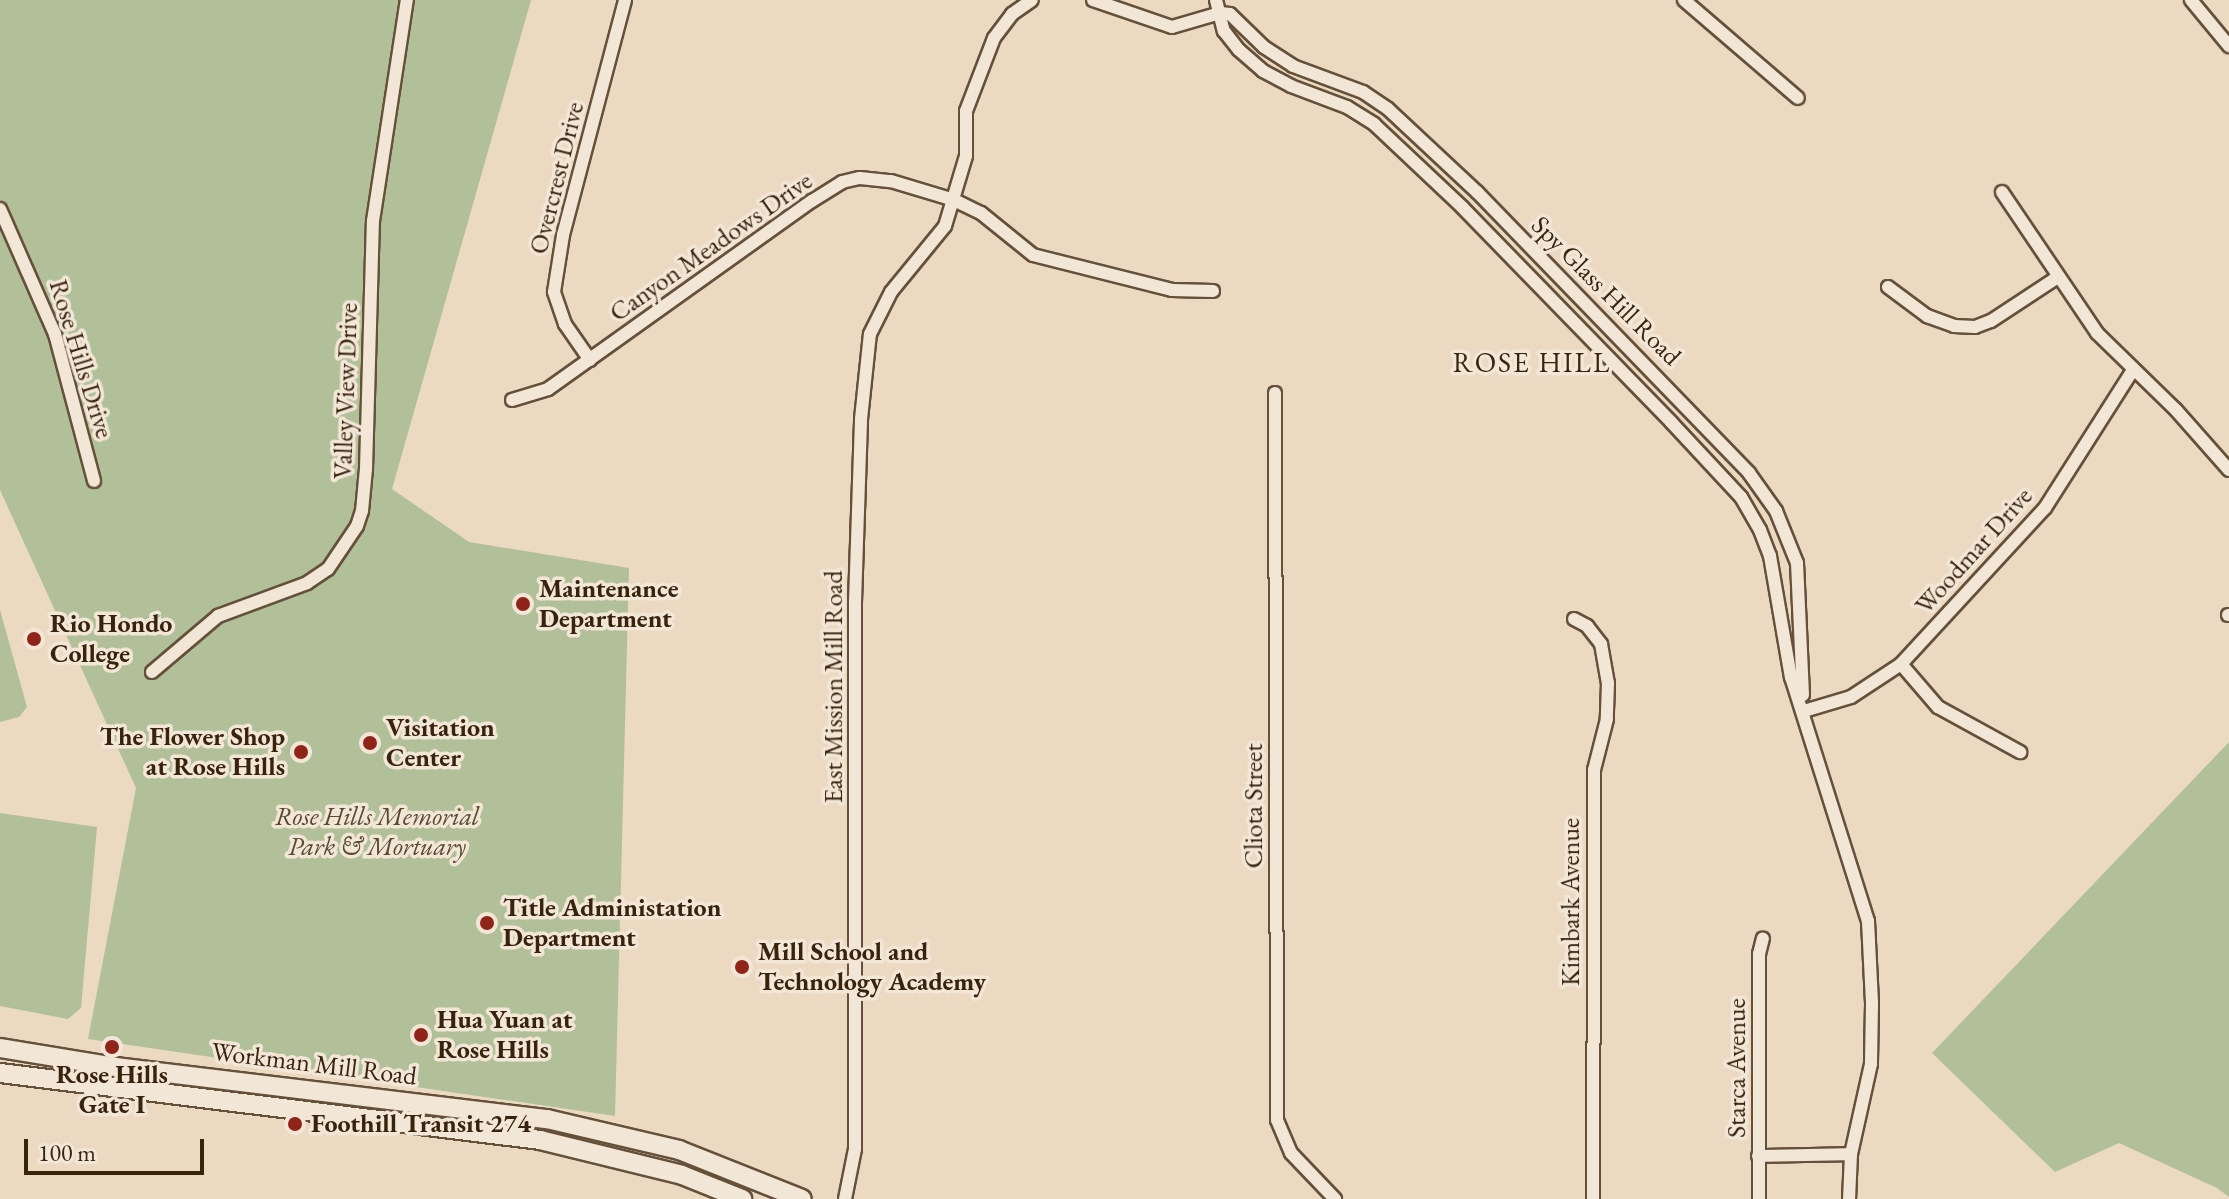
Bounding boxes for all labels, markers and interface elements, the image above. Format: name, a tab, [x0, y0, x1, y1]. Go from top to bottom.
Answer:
street label: Overcrest Drive	[523, 99, 591, 257]
street label: Canyon Meadows Drive	[604, 165, 818, 329]
street label: Spy Glass Hill Road	[1525, 210, 1687, 372]
street label: Rose Hills Drive	[42, 276, 120, 442]
street label: Valley View Drive	[327, 302, 365, 480]
district label: ROSE HILL	[1453, 345, 1611, 379]
street label: Woodmar Drive	[1909, 481, 2039, 621]
street label: East Mission Mill Road	[818, 571, 850, 803]
place label: Maintenance Department	[539, 573, 679, 634]
marker: Maintenance Department	[514, 595, 532, 613]
place label: Rio Hondo College	[50, 608, 172, 670]
marker: Rio Hondo College	[25, 630, 43, 648]
place label: Visitation Center	[386, 712, 495, 774]
place label: The Flower Shop at Rose Hills	[100, 721, 285, 782]
marker: Visitation Center	[361, 734, 379, 752]
marker: The Flower Shop at Rose Hills	[292, 743, 310, 761]
street label: Cliota Street	[1238, 744, 1270, 868]
park label: Rose Hills Memorial Park & Mortuary	[275, 801, 479, 862]
street label: Kimbark Avenue	[1555, 818, 1587, 986]
place label: Title Administation Department	[503, 892, 721, 954]
marker: Title Administation Department	[478, 914, 496, 932]
place label: Mill School and Technology Academy	[758, 936, 986, 998]
marker: Mill School and Technology Academy	[733, 958, 751, 976]
street label: Starca Avenue	[1721, 998, 1753, 1138]
place label: Hua Yuan at Rose Hills	[437, 1004, 573, 1066]
marker: Hua Yuan at Rose Hills	[412, 1026, 430, 1044]
street label: Workman Mill Road	[210, 1036, 418, 1092]
marker: Rose Hills Gate I	[103, 1038, 121, 1056]
place label: Rose Hills Gate I	[56, 1059, 168, 1120]
place label: Foothill Transit 274	[311, 1108, 531, 1140]
marker: Foothill Transit 274	[286, 1115, 304, 1133]
scale bar	[28, 1123, 208, 1173]
text: 100 m	[38, 1137, 96, 1168]

